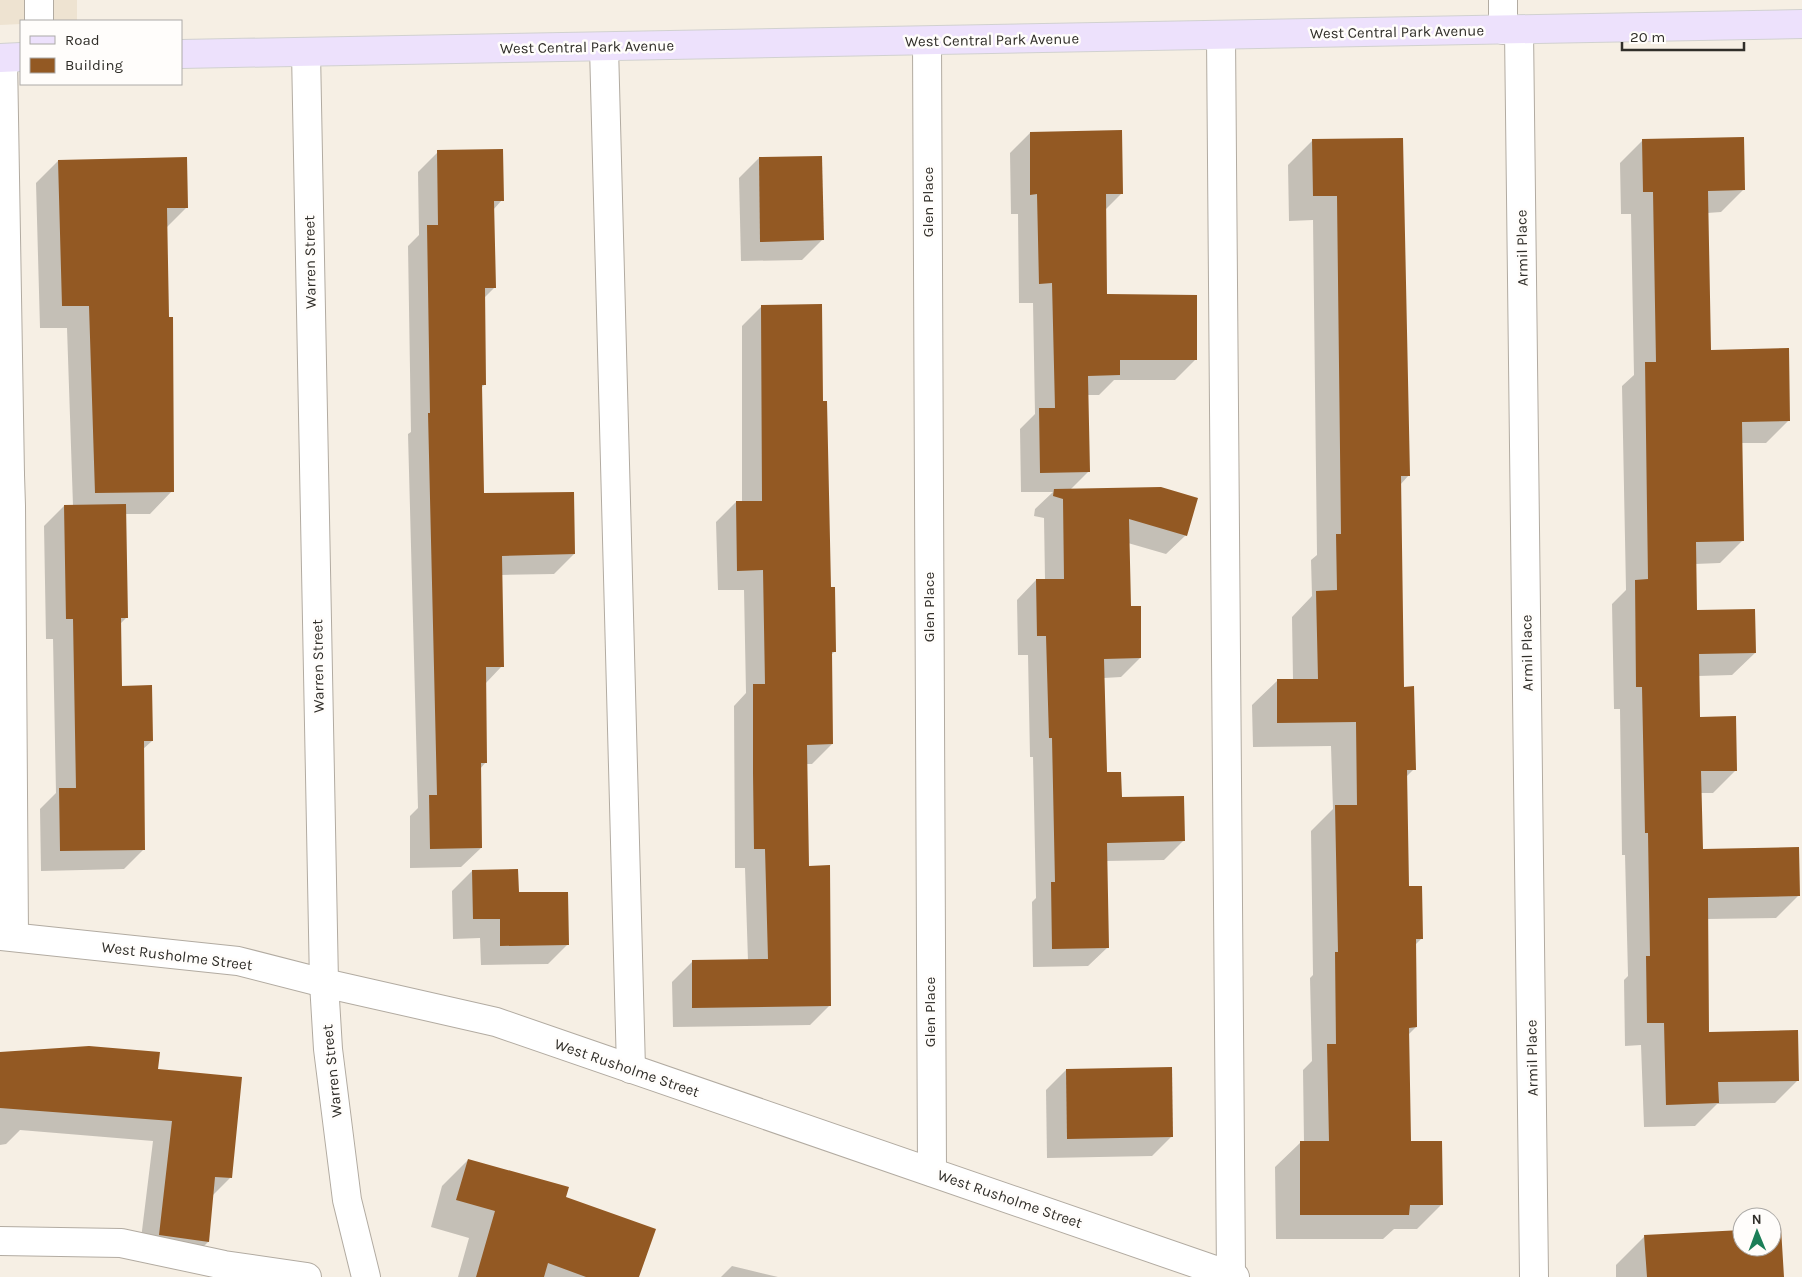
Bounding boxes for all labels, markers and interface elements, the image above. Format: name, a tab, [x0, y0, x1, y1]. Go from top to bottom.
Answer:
legend	[20, 20, 182, 85]
scale bar	[1622, 20, 1744, 52]
street label: West Central Park Avenue	[1310, 21, 1484, 43]
text: 20 m	[1630, 28, 1665, 46]
street label: West Central Park Avenue	[905, 29, 1079, 51]
text: Road	[65, 31, 100, 49]
street label: West Central Park Avenue	[500, 36, 674, 58]
text: Building	[65, 56, 123, 74]
street label: Glen Place	[919, 167, 937, 237]
street label: Armil Place	[1512, 210, 1532, 286]
street label: Warren Street	[300, 215, 320, 309]
street label: Glen Place	[920, 572, 938, 642]
street label: Armil Place	[1517, 615, 1537, 691]
street label: Warren Street	[308, 619, 328, 713]
street label: West Rusholme Street	[101, 938, 254, 974]
street label: Glen Place	[921, 977, 939, 1047]
street label: Armil Place	[1522, 1020, 1542, 1096]
street label: Warren Street	[318, 1023, 346, 1118]
street label: West Rusholme Street	[552, 1035, 702, 1101]
street label: West Rusholme Street	[935, 1166, 1085, 1232]
north arrow	[1732, 1207, 1782, 1257]
text: N	[1752, 1211, 1762, 1228]

